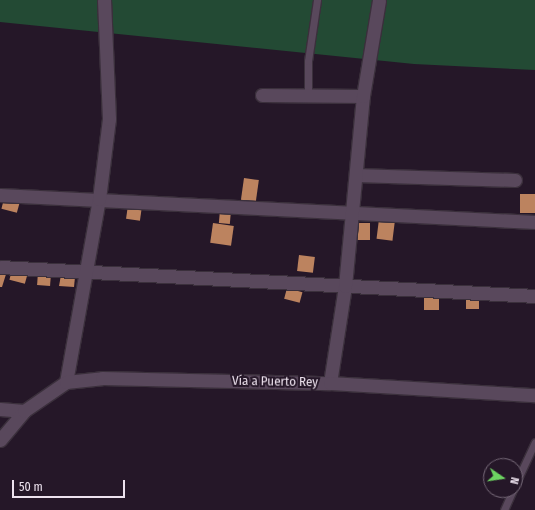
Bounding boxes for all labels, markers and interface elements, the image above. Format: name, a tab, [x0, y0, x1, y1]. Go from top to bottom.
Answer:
street label: Vía a Puerto Rey	[232, 373, 318, 391]
north arrow	[483, 458, 523, 498]
scale bar	[14, 472, 127, 498]
text: N	[507, 476, 521, 485]
text: 50 m	[19, 480, 43, 494]

